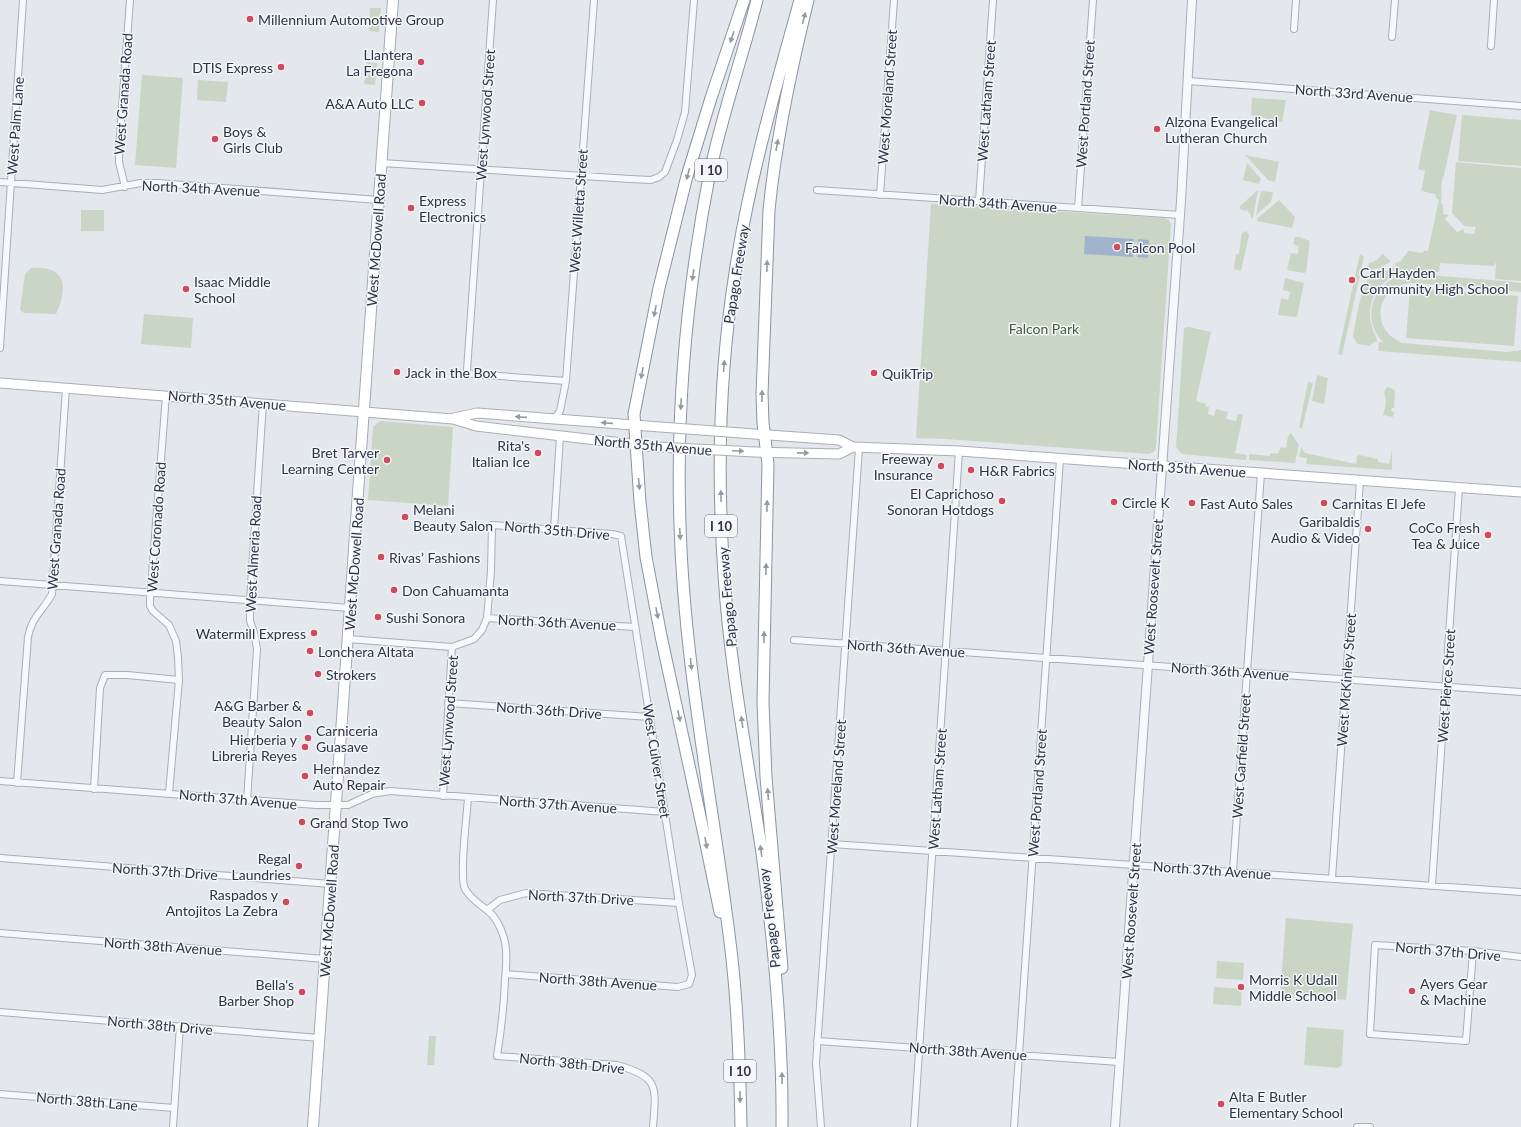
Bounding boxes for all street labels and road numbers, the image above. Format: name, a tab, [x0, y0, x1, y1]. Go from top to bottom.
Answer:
street label: West Moreland Street	[874, 29, 900, 165]
street label: West Granada Road	[110, 33, 136, 155]
street label: West Portland Street	[1072, 39, 1098, 169]
street label: West Latham Street	[973, 40, 999, 162]
street label: West Lynwood Street	[472, 49, 498, 181]
street label: West Palm Lane	[3, 76, 27, 176]
street label: North 33rd Avenue	[1294, 80, 1414, 106]
street label: West Willetta Street	[565, 148, 591, 274]
road number: I 10	[695, 159, 727, 181]
street label: West McDowell Road	[363, 173, 389, 307]
street label: North 34th Avenue	[141, 176, 261, 200]
street label: North 34th Avenue	[938, 190, 1058, 216]
street label: Papago Freeway	[720, 222, 752, 325]
street label: North 35th Avenue	[167, 386, 287, 414]
street label: North 35th Avenue	[593, 431, 713, 459]
street label: North 35th Avenue	[1127, 455, 1247, 481]
street label: West Coronado Road	[143, 461, 169, 593]
street label: West Granada Road	[43, 468, 69, 590]
street label: West Almeria Road	[241, 495, 265, 613]
street label: West McDowell Road	[341, 497, 367, 631]
road number: I 10	[705, 515, 737, 537]
street label: North 35th Drive	[503, 517, 611, 543]
street label: West Roosevelt Street	[1140, 518, 1166, 656]
street label: Papago Freeway	[714, 545, 740, 648]
street label: North 36th Avenue	[497, 610, 617, 634]
street label: West McKinley Street	[1333, 613, 1359, 747]
street label: West Pierce Street	[1434, 628, 1458, 744]
street label: North 36th Avenue	[846, 635, 966, 661]
street label: West Lynwood Street	[435, 655, 461, 787]
street label: North 36th Avenue	[1170, 658, 1290, 684]
street label: West Garfield Street	[1228, 693, 1254, 819]
street label: North 36th Drive	[496, 698, 602, 722]
street label: West Culver Street	[640, 702, 674, 820]
street label: West Moreland Street	[823, 719, 849, 855]
street label: West Latham Street	[924, 728, 950, 850]
street label: West Portland Street	[1024, 728, 1050, 858]
street label: North 37th Avenue	[178, 785, 298, 813]
street label: North 37th Avenue	[498, 791, 618, 817]
street label: West Roosevelt Street	[1118, 842, 1144, 980]
street label: West McDowell Road	[316, 844, 342, 978]
street label: North 37th Avenue	[1152, 857, 1272, 883]
street label: North 37th Drive	[112, 859, 218, 883]
street label: Papago Freeway	[754, 866, 784, 969]
street label: North 37th Drive	[528, 886, 634, 908]
street label: North 38th Avenue	[103, 933, 223, 959]
street label: North 37th Drive	[1394, 938, 1502, 964]
street label: North 38th Avenue	[538, 968, 658, 994]
street label: North 38th Drive	[106, 1012, 214, 1038]
street label: North 38th Avenue	[908, 1038, 1028, 1064]
street label: North 38th Drive	[518, 1049, 626, 1077]
road number: I 10	[724, 1060, 756, 1082]
street label: North 38th Lane	[35, 1088, 139, 1114]

